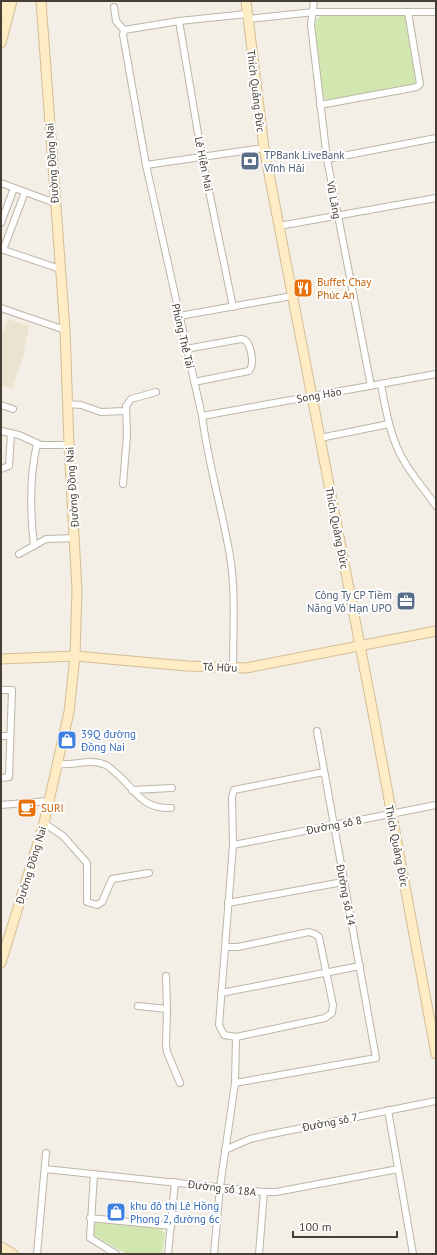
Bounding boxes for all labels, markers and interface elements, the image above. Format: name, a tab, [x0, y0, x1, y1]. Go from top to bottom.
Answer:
street label: Thích Quảng Đức	[244, 49, 268, 133]
street label: Đường Đồng Nai	[42, 122, 62, 205]
street label: Lê Hiến Mai	[192, 135, 216, 193]
place label: TPBank LiveBank Vĩnh Hải	[263, 148, 345, 175]
bank icon: TPBank LiveBank Vĩnh Hải	[239, 150, 261, 172]
street label: Vũ Lăng	[323, 179, 345, 220]
place label: Buffet Chay Phúc An	[317, 275, 372, 302]
restaurant icon: Buffet Chay Phúc An	[292, 277, 314, 299]
street label: Phùng Thế Tài	[169, 302, 197, 370]
street label: Song Hào	[295, 384, 343, 406]
street label: Đường Đồng Nai	[62, 446, 82, 529]
street label: Thích Quảng Đức	[322, 486, 352, 570]
place label: Công Ty CP Tiềm Năng Vô Hạn UPO	[307, 588, 392, 615]
office icon: Công Ty CP Tiềm Năng Vô Hạn UPO	[395, 590, 417, 612]
street label: Tố Hữu	[203, 659, 238, 675]
place label: 39Q đường Đồng Nai	[80, 727, 136, 754]
shop icon: 39Q đường Đồng Nai	[56, 729, 78, 751]
cafe icon: SURI	[16, 797, 38, 819]
place label: SURI	[41, 801, 64, 815]
street label: Thích Quảng Đức	[382, 804, 412, 888]
street label: Đường số 8	[304, 813, 363, 837]
street label: Đường Đồng Nai	[12, 824, 50, 907]
street label: Đường số 14	[333, 862, 359, 927]
street label: Đường số 7	[300, 1110, 359, 1134]
street label: Đường số 18A	[186, 1177, 257, 1199]
place label: khu đô thị Lê Hồng Phong 2, đường 6c	[130, 1199, 220, 1226]
shop icon: khu đô thị Lê Hồng Phong 2, đường 6c	[105, 1201, 127, 1223]
scale bar	[293, 1213, 397, 1239]
text: 100 m	[299, 1219, 332, 1234]

